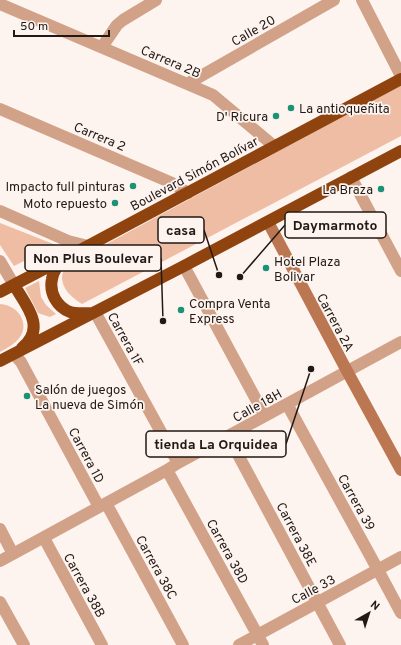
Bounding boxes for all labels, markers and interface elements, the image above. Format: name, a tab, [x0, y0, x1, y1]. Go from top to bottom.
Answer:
scale bar	[14, 12, 109, 38]
street label: Calle 20	[229, 13, 279, 51]
text: 50 m	[20, 19, 48, 35]
street label: Carrera 2B	[138, 43, 203, 83]
place label: La antioqueñita	[299, 102, 390, 118]
marker: La antioqueñita	[286, 103, 296, 113]
place label: D' Ricura	[216, 110, 268, 126]
marker: D' Ricura	[271, 111, 281, 121]
street label: Carrera 2	[71, 120, 128, 156]
street label: Boulevard Simón Bolívar	[128, 134, 262, 215]
place label: Impacto full pinturas	[5, 180, 125, 196]
marker: Impacto full pinturas	[128, 181, 138, 191]
place label: La Braza	[322, 183, 373, 199]
marker: La Braza	[376, 184, 386, 194]
place label: Moto repuesto	[23, 197, 107, 213]
marker: Moto repuesto	[110, 198, 120, 208]
callout: Daymarmoto	[285, 212, 386, 238]
callout: casa	[158, 217, 204, 243]
text: Daymarmoto	[293, 218, 377, 235]
text: casa	[166, 223, 196, 240]
callout: Non Plus Boulevar	[25, 245, 161, 271]
text: Non Plus Boulevar	[33, 251, 153, 268]
place label: Hotel Plaza Bolivar	[274, 255, 340, 286]
marker: Hotel Plaza Bolivar	[261, 263, 271, 273]
street label: Carrera 2A	[312, 291, 356, 355]
place label: Compra Venta Express	[189, 297, 270, 328]
marker: Compra Venta Express	[176, 305, 186, 315]
street label: Carrera 1F	[103, 310, 146, 370]
place label: Salón de juegos La nueva de Simón	[35, 383, 144, 414]
street label: Calle 18H	[230, 387, 285, 427]
marker: Salón de juegos La nueva de Simón	[22, 391, 32, 401]
street label: Carrera 1D	[64, 425, 107, 486]
callout: tienda La Orquidea	[146, 431, 286, 457]
text: tienda La Orquidea	[154, 437, 278, 454]
street label: Carrera 39	[333, 472, 377, 534]
street label: Carrera 38E	[272, 500, 319, 570]
street label: Carrera 38D	[202, 517, 251, 587]
street label: Carrera 38C	[131, 533, 179, 603]
street label: Carrera 38B	[59, 551, 108, 621]
street label: Calle 33	[289, 572, 339, 609]
north arrow	[349, 593, 389, 633]
text: N	[367, 598, 382, 614]

